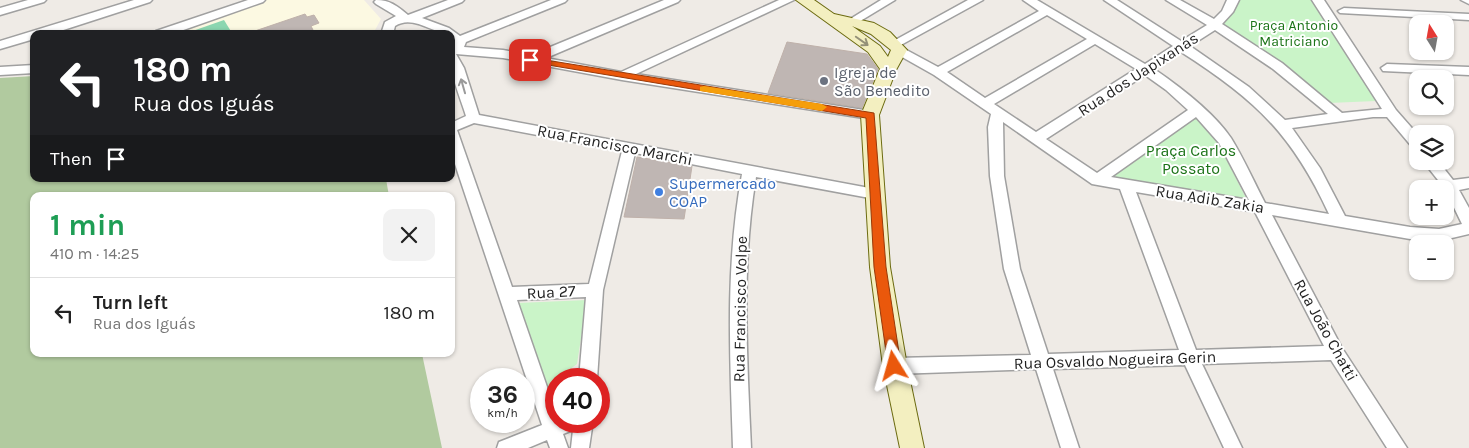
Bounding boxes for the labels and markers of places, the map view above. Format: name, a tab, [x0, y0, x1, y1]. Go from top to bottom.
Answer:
pin	[509, 39, 551, 81]
place label: Igreja de São Benedito	[834, 63, 930, 100]
marker: Igreja de São Benedito	[818, 75, 830, 87]
place label: Supermercado COAP	[669, 174, 776, 211]
marker: Supermercado COAP	[653, 186, 665, 198]

